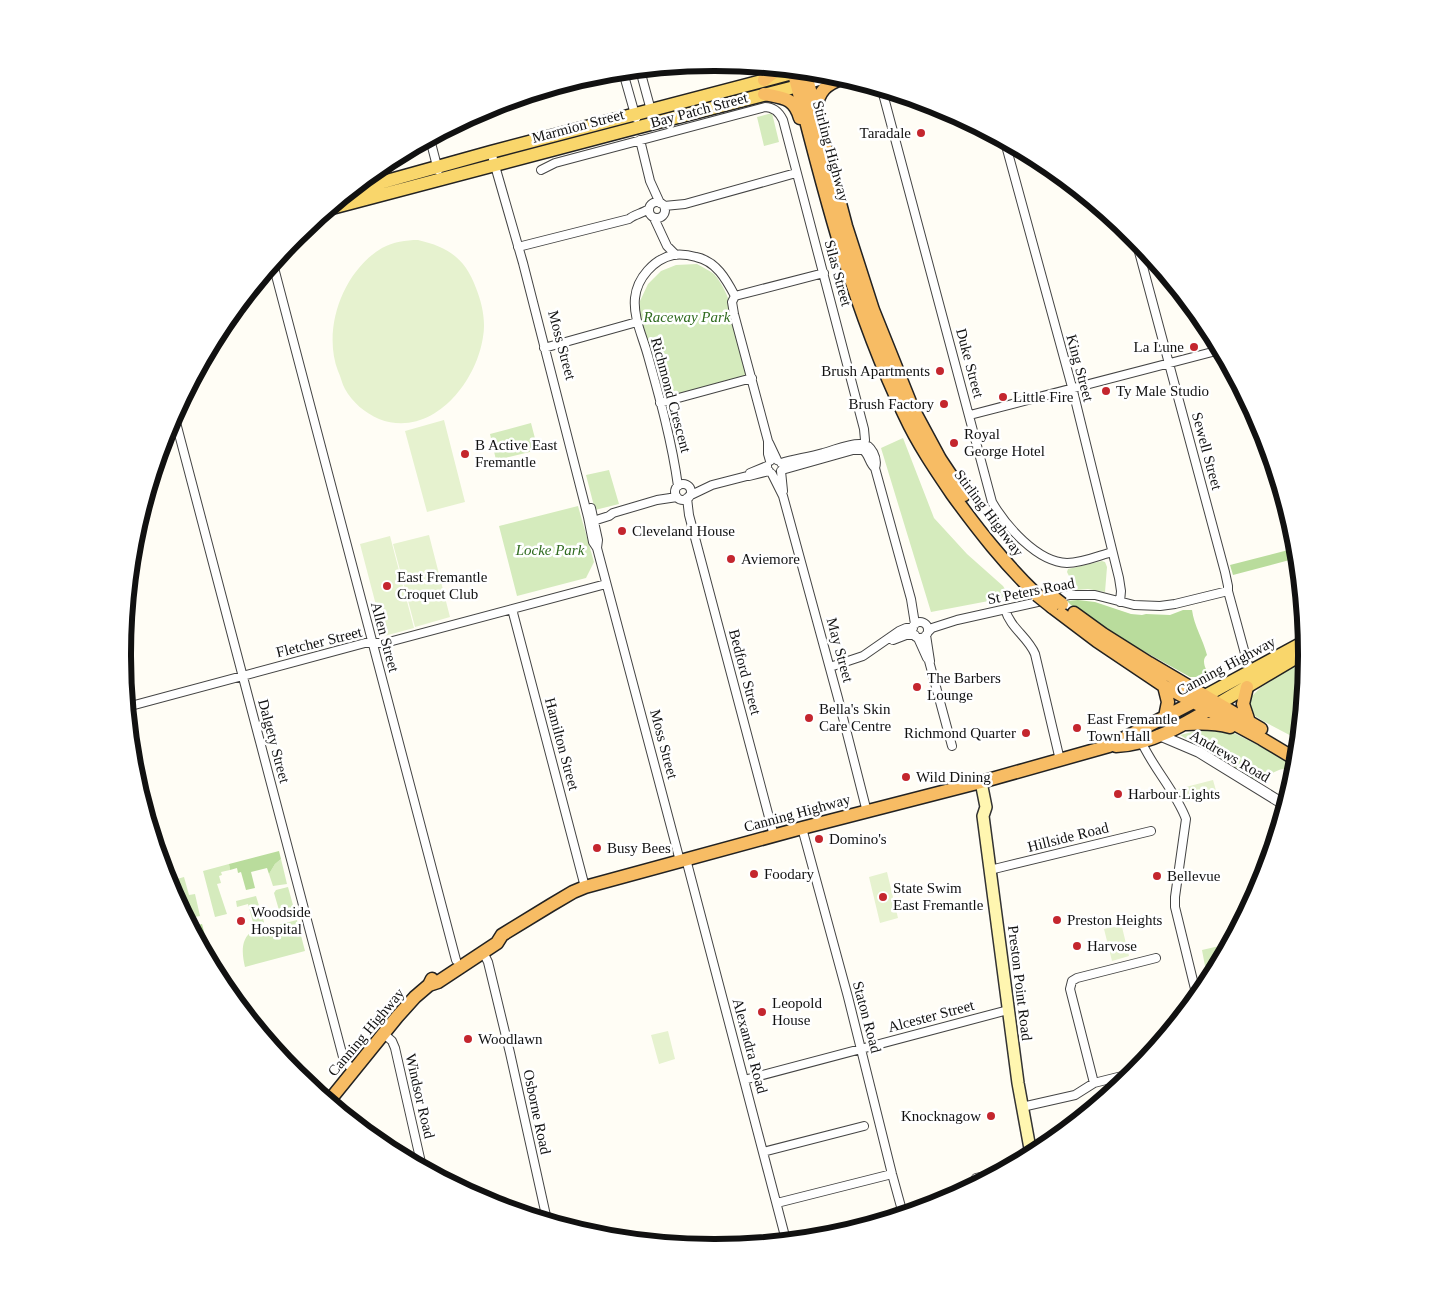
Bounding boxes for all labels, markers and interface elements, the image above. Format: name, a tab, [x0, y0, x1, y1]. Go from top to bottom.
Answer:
street label: Bay Patch Street	[649, 89, 750, 131]
street label: Stirling Highway	[810, 99, 852, 204]
street label: Marmion Street	[530, 106, 627, 146]
place label: Taradale	[860, 125, 911, 141]
marker: Taradale	[915, 127, 927, 139]
street label: Silas Street	[821, 238, 855, 309]
street label: Moss Street	[545, 309, 579, 382]
park label: Raceway Park	[642, 309, 731, 325]
street label: Duke Street	[953, 327, 987, 400]
street label: King Street	[1063, 333, 1097, 404]
street label: Richmond Crescent	[648, 336, 694, 455]
place label: La Lune	[1134, 339, 1184, 355]
marker: La Lune	[1188, 341, 1200, 353]
place label: Brush Apartments	[821, 363, 930, 379]
marker: Brush Apartments	[934, 365, 946, 377]
place label: Ty Male Studio	[1116, 383, 1209, 399]
marker: Ty Male Studio	[1100, 385, 1112, 397]
place label: Little Fire	[1013, 389, 1074, 405]
marker: Little Fire	[997, 391, 1009, 403]
place label: Brush Factory	[849, 396, 934, 412]
marker: Brush Factory	[938, 398, 950, 410]
street label: Sewell Street	[1189, 410, 1225, 492]
place label: Royal George Hotel	[964, 426, 1045, 459]
place label: B Active East Fremantle	[475, 437, 558, 470]
marker: Royal George Hotel	[948, 437, 960, 449]
marker: B Active East Fremantle	[459, 448, 471, 460]
street label: Stirling Highway	[951, 467, 1027, 560]
place label: Cleveland House	[632, 523, 735, 539]
marker: Cleveland House	[616, 525, 628, 537]
park label: Locke Park	[515, 542, 585, 558]
place label: Aviemore	[741, 551, 800, 567]
marker: Aviemore	[725, 553, 737, 565]
place label: East Fremantle Croquet Club	[397, 569, 488, 602]
street label: St Peters Road	[986, 575, 1076, 607]
marker: East Fremantle Croquet Club	[381, 580, 393, 592]
street label: Allen Street	[368, 600, 402, 675]
street label: May Street	[824, 616, 857, 685]
street label: Fletcher Street	[274, 623, 364, 660]
street label: Bedford Street	[726, 627, 764, 717]
street label: Canning Highway	[1174, 633, 1279, 699]
place label: The Barbers Lounge	[927, 670, 1001, 703]
marker: The Barbers Lounge	[911, 681, 923, 693]
street label: Hamilton Street	[542, 696, 582, 793]
street label: Dalgety Street	[255, 697, 293, 786]
place label: Bella's Skin Care Centre	[819, 701, 891, 734]
street label: Moss Street	[647, 708, 681, 781]
place label: East Fremantle Town Hall	[1087, 711, 1178, 744]
marker: Bella's Skin Care Centre	[803, 712, 815, 724]
marker: East Fremantle Town Hall	[1071, 722, 1083, 734]
place label: Richmond Quarter	[904, 725, 1016, 741]
marker: Richmond Quarter	[1020, 727, 1032, 739]
street label: Andrews Road	[1187, 727, 1273, 786]
place label: Wild Dining	[916, 769, 991, 785]
marker: Wild Dining	[900, 771, 912, 783]
place label: Harbour Lights	[1128, 786, 1220, 802]
marker: Harbour Lights	[1112, 788, 1124, 800]
street label: Canning Highway	[742, 791, 852, 835]
street label: Hillside Road	[1026, 819, 1111, 855]
place label: Domino's	[829, 831, 887, 847]
marker: Domino's	[813, 833, 825, 845]
place label: Busy Bees	[607, 840, 671, 856]
marker: Busy Bees	[591, 842, 603, 854]
place label: Foodary	[764, 866, 814, 882]
marker: Foodary	[748, 868, 760, 880]
place label: Bellevue	[1167, 868, 1221, 884]
marker: Bellevue	[1151, 870, 1163, 882]
place label: State Swim East Fremantle	[893, 880, 984, 913]
marker: State Swim East Fremantle	[877, 891, 889, 903]
place label: Woodside Hospital	[251, 904, 311, 937]
place label: Preston Heights	[1067, 912, 1163, 928]
marker: Preston Heights	[1051, 914, 1063, 926]
marker: Woodside Hospital	[235, 915, 247, 927]
street label: Preston Point Road	[1005, 925, 1035, 1042]
place label: Harvose	[1087, 938, 1137, 954]
marker: Harvose	[1071, 940, 1083, 952]
street label: Staton Road	[850, 979, 884, 1055]
street label: Canning Highway	[325, 985, 408, 1079]
place label: Leopold House	[772, 995, 822, 1028]
street label: Alexandra Road	[730, 997, 771, 1096]
street label: Alcester Street	[886, 997, 977, 1035]
marker: Leopold House	[756, 1006, 768, 1018]
place label: Woodlawn	[478, 1031, 543, 1047]
marker: Woodlawn	[462, 1033, 474, 1045]
street label: Windsor Road	[402, 1052, 438, 1140]
street label: Osborne Road	[520, 1068, 554, 1156]
place label: Knocknagow	[901, 1108, 981, 1124]
marker: Knocknagow	[985, 1110, 997, 1122]

